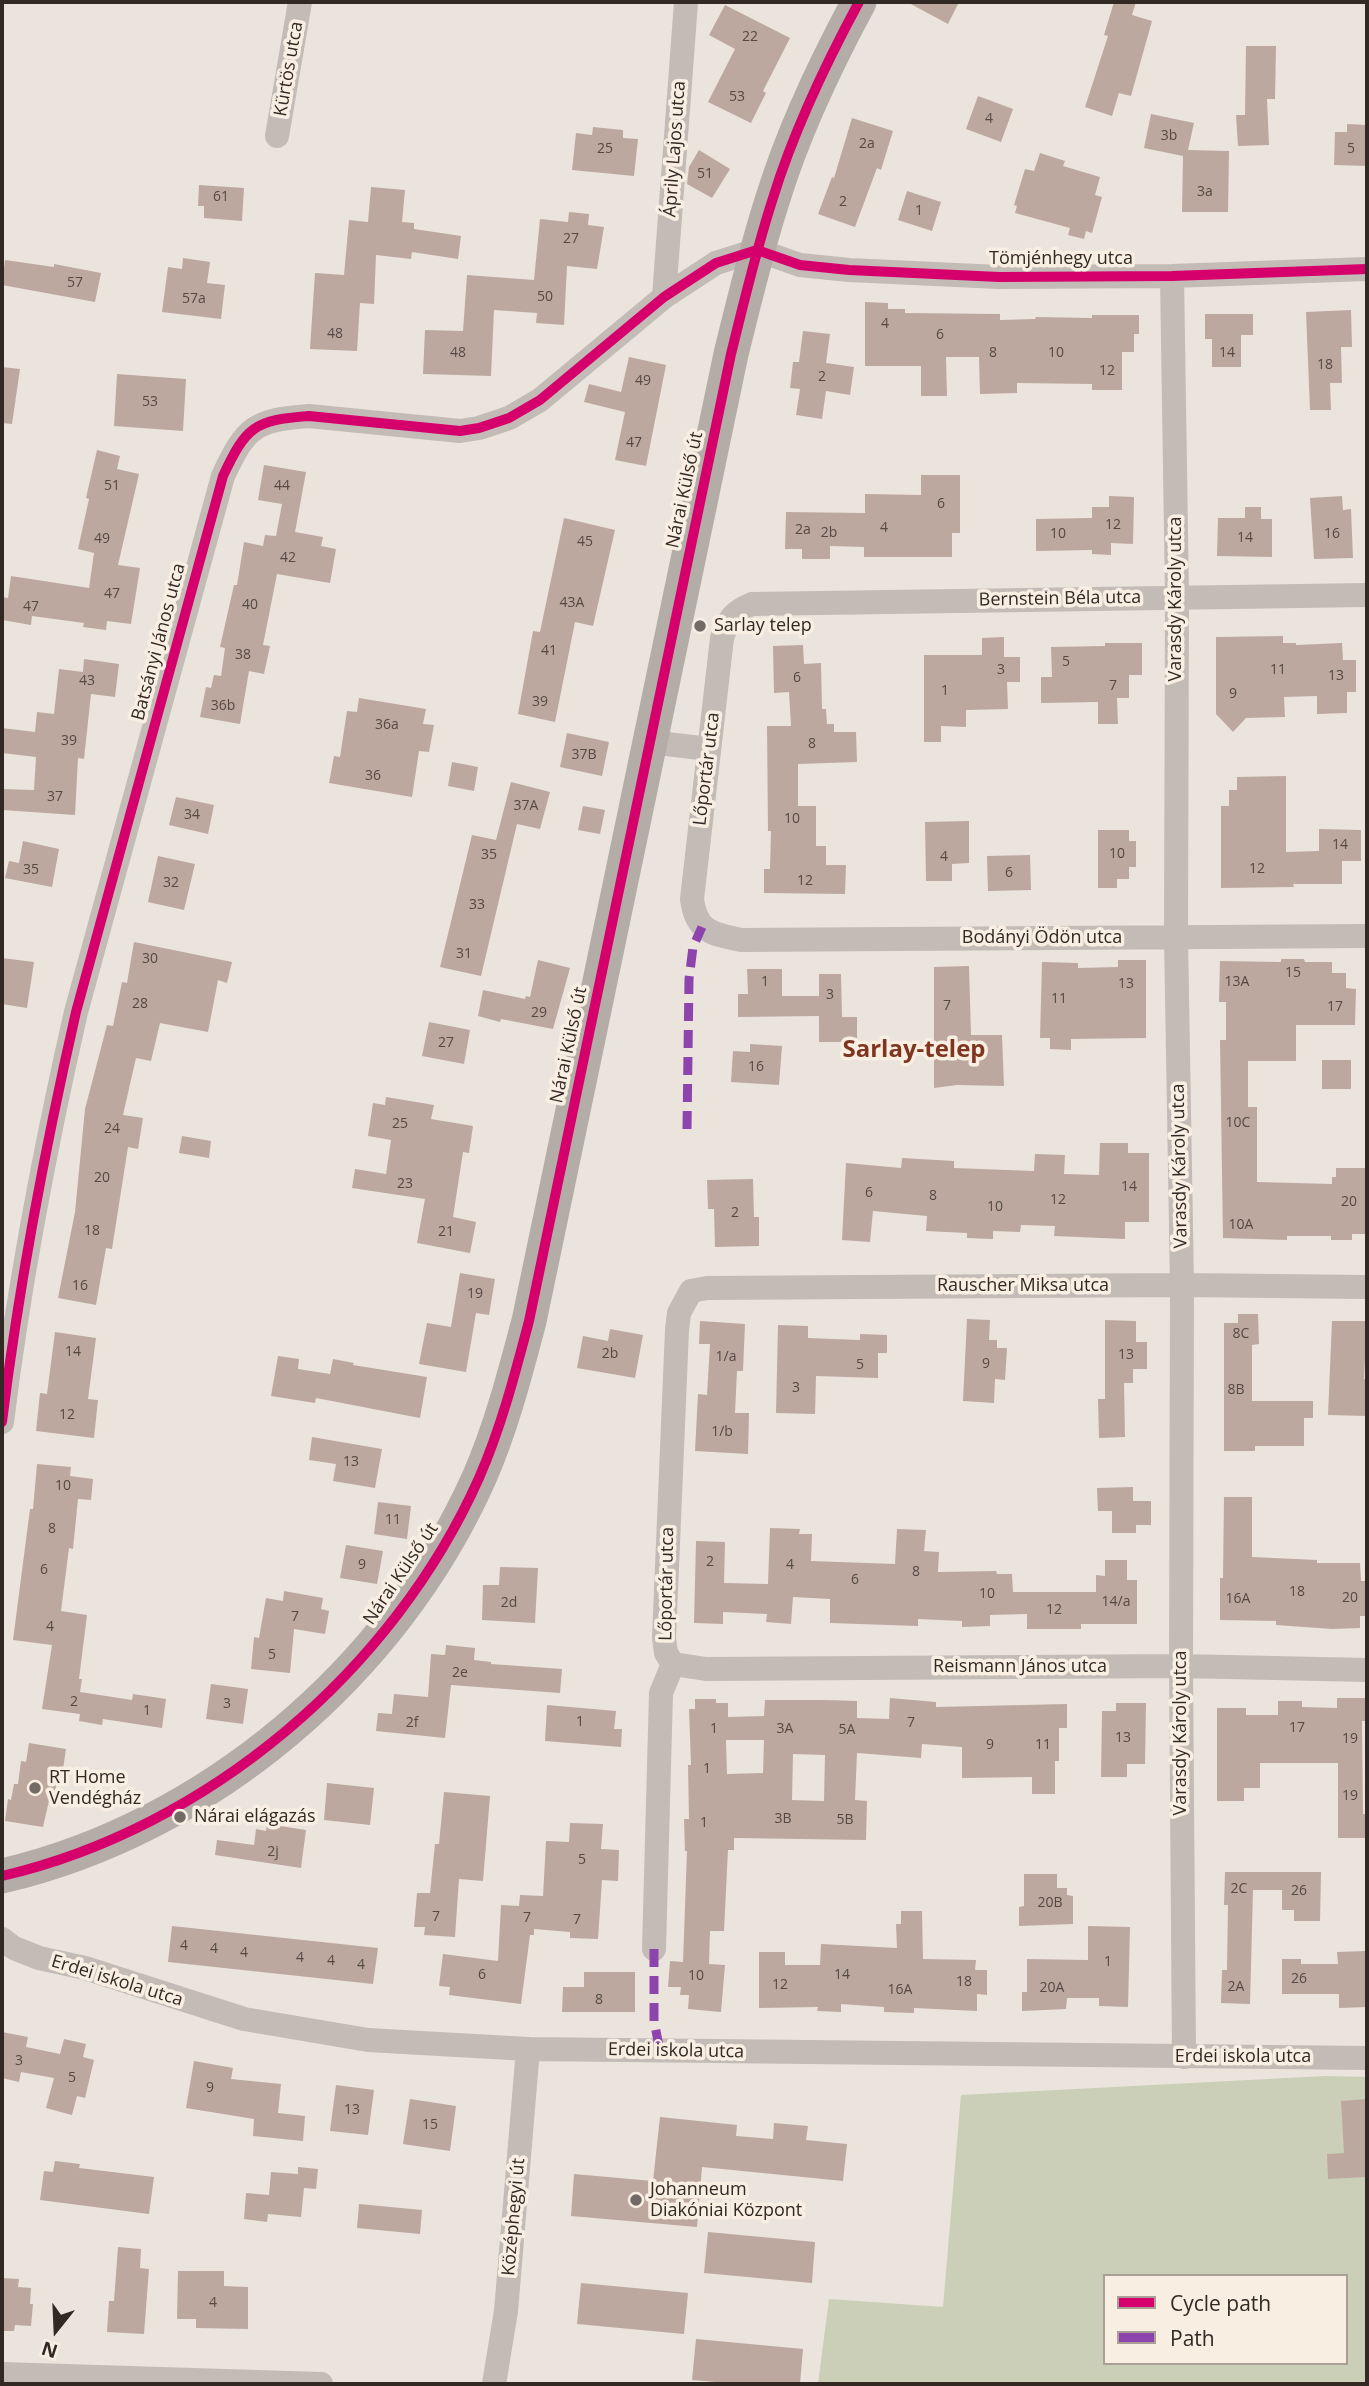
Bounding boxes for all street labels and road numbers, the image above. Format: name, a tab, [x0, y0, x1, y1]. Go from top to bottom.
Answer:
street label: Kürtös utca	[270, 20, 308, 118]
street label: Áprily Lajos utca	[659, 80, 691, 218]
street label: Tömjénhegy utca	[989, 248, 1133, 270]
street label: Nárai Külső út	[662, 430, 708, 550]
street label: Varasdy Károly utca	[1165, 517, 1187, 681]
street label: Batsányi János utca	[128, 561, 190, 723]
street label: Bernstein Béla utca	[979, 587, 1141, 611]
street label: Lőportár utca	[689, 711, 725, 827]
street label: Bodányi Ödön utca	[962, 927, 1122, 949]
street label: Nárai Külső út	[546, 985, 592, 1105]
street label: Varasdy Károly utca	[1168, 1083, 1192, 1249]
street label: Rauscher Miksa utca	[937, 1275, 1109, 1297]
street label: Nárai Külső út	[359, 1519, 443, 1629]
street label: Lőportár utca	[655, 1527, 679, 1641]
street label: Varasdy Károly utca	[1170, 1651, 1192, 1815]
street label: Reismann János utca	[933, 1656, 1107, 1678]
street label: Erdei iskola utca	[49, 1951, 185, 2011]
street label: Erdei iskola utca	[608, 2039, 744, 2063]
street label: Erdei iskola utca	[1175, 2046, 1311, 2068]
street label: Középhegyi út	[498, 2157, 530, 2277]

